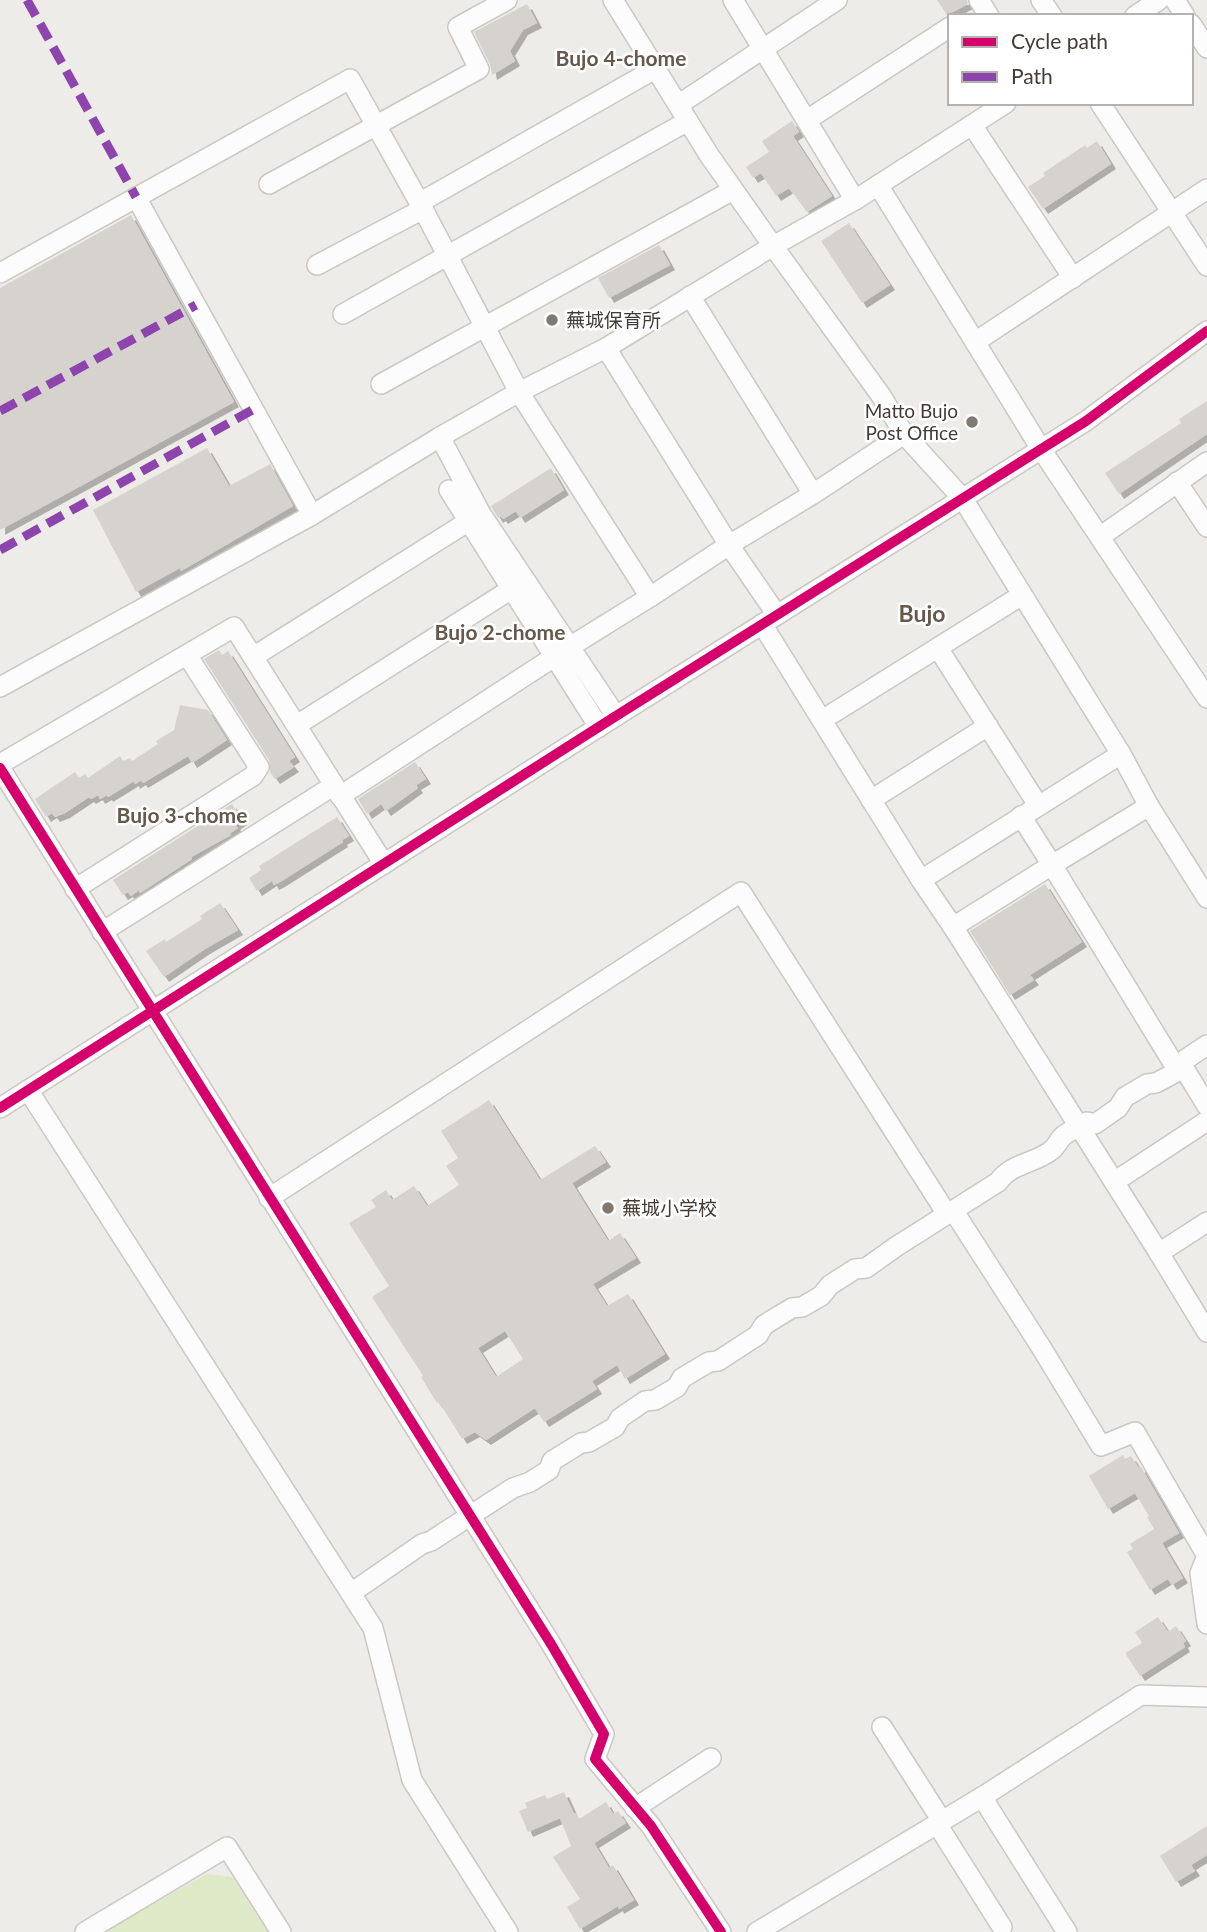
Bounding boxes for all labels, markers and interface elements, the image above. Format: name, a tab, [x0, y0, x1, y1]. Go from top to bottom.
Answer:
legend	[948, 14, 1193, 105]
text: Cycle path	[1011, 28, 1108, 53]
district label: Bujo 4-chome	[556, 45, 686, 70]
text: Path	[1011, 63, 1053, 88]
place label: 蕪城保育所	[566, 308, 661, 331]
marker: 蕪城保育所	[544, 312, 560, 328]
place label: Matto Bujo Post Office	[865, 399, 958, 444]
marker: Matto Bujo Post Office	[964, 414, 980, 430]
district label: Bujo	[899, 599, 945, 627]
district label: Bujo 2-chome	[435, 619, 565, 644]
district label: Bujo 3-chome	[117, 802, 247, 827]
place label: 蕪城小学校	[622, 1196, 717, 1219]
marker: 蕪城小学校	[600, 1200, 616, 1216]

